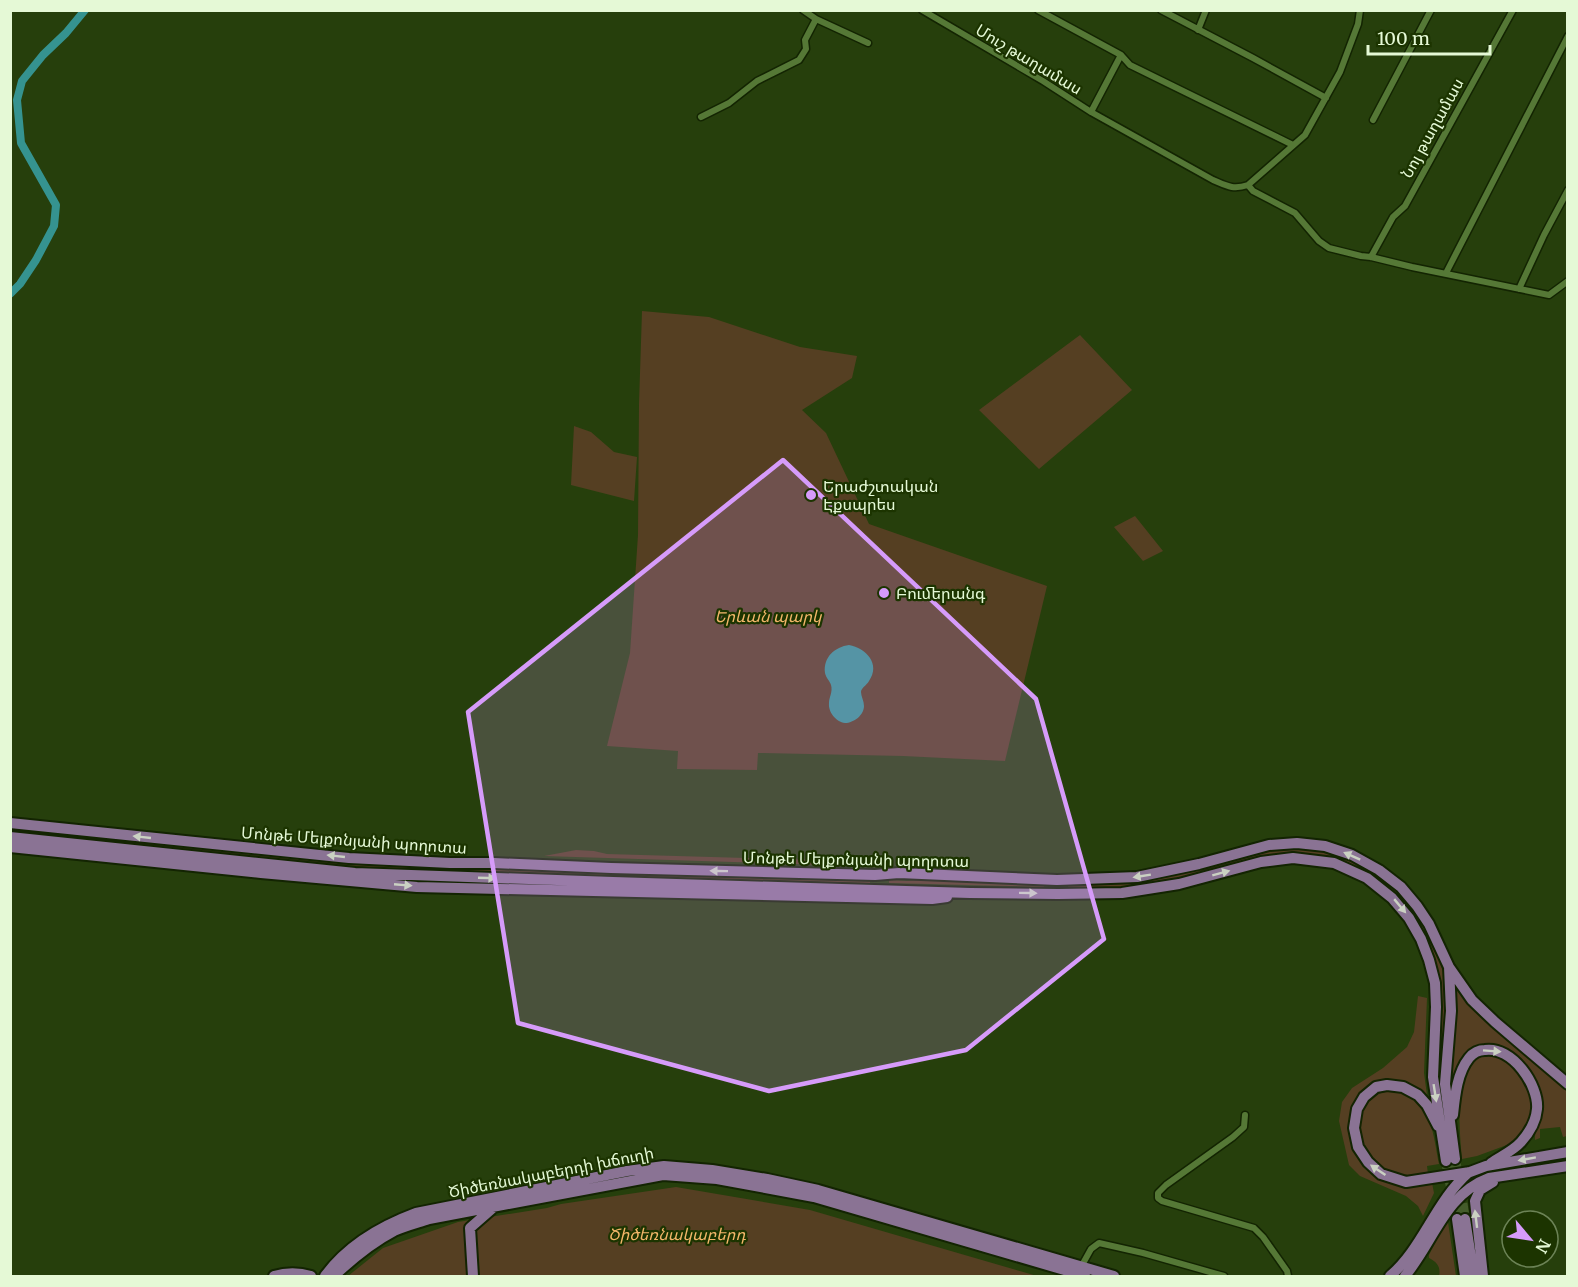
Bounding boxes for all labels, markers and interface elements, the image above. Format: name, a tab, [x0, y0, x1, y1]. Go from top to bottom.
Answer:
scale bar	[1368, 18, 1490, 56]
street label: Մուշ թաղամաս	[972, 19, 1086, 99]
text: 100 m	[1377, 27, 1430, 50]
street label: Նոյ թաղամաս	[1396, 75, 1468, 181]
place label: Երաժշտական Էքսպրես	[823, 476, 938, 514]
marker: Երաժշտական Էքսպրես	[804, 488, 818, 502]
place label: Բումերանգ	[896, 583, 986, 603]
marker: Բումերանգ	[877, 586, 891, 600]
park label: Երևան պարկ	[714, 606, 823, 626]
street label: Մոնթե Մելքոնյանի պողոտա	[240, 822, 468, 858]
one-way arrow	[132, 832, 151, 842]
street label: Մոնթե Մելքոնյանի պողոտա	[743, 847, 969, 871]
one-way arrow	[326, 851, 345, 861]
one-way arrow	[1343, 851, 1361, 860]
one-way arrow	[710, 866, 729, 876]
one-way arrow	[1212, 868, 1230, 877]
one-way arrow	[1132, 871, 1151, 880]
one-way arrow	[478, 873, 497, 882]
one-way arrow	[394, 881, 413, 890]
one-way arrow	[1019, 889, 1038, 898]
one-way arrow	[1393, 898, 1406, 913]
one-way arrow	[1483, 1046, 1502, 1056]
one-way arrow	[1431, 1083, 1440, 1102]
street label: Ծիծեռնակաբերդի խճուղի	[447, 1142, 655, 1202]
one-way arrow	[1517, 1155, 1536, 1164]
one-way arrow	[1371, 1164, 1387, 1176]
one-way arrow	[1472, 1209, 1481, 1228]
north arrow	[1500, 1209, 1560, 1269]
park label: Ծիծեռնակաբերդ	[608, 1224, 746, 1244]
text: N	[1531, 1236, 1555, 1257]

